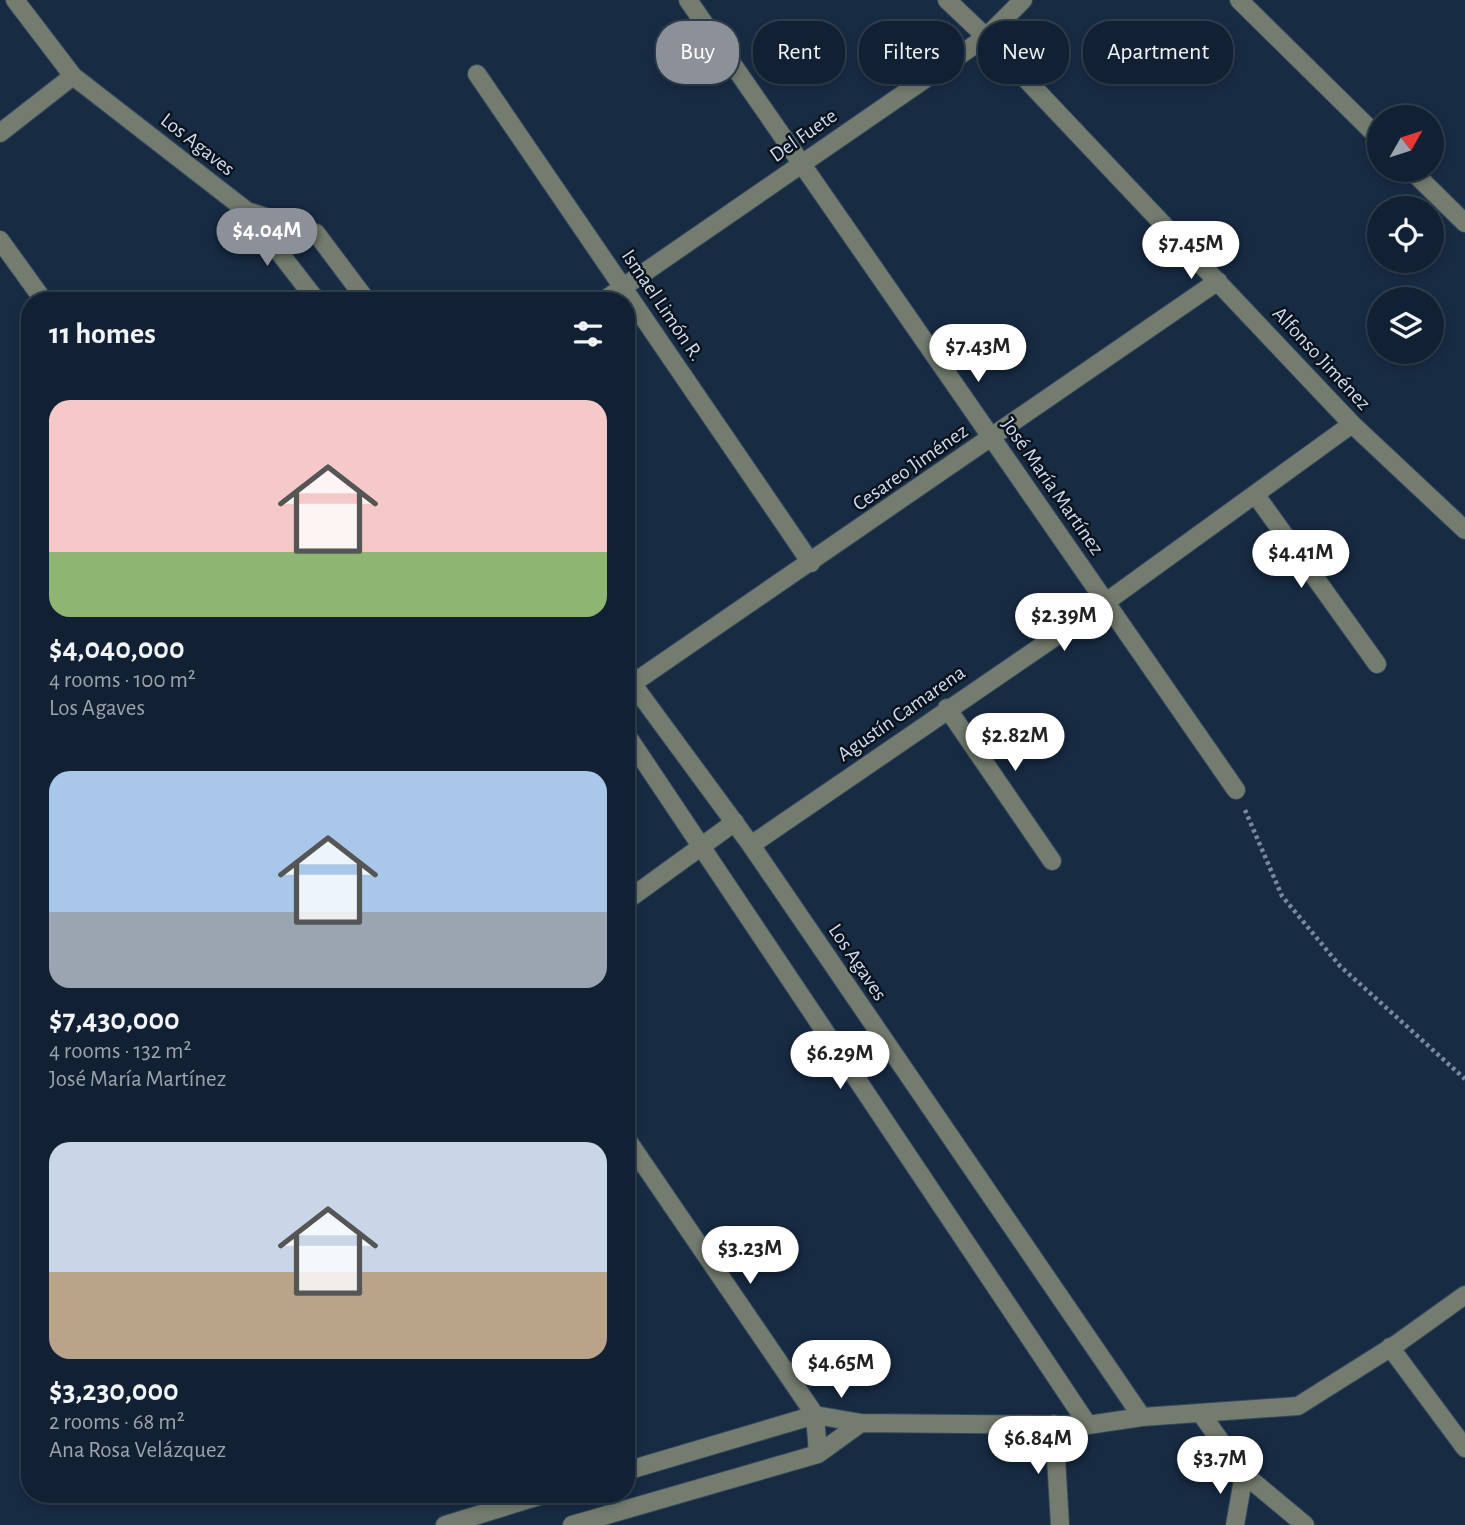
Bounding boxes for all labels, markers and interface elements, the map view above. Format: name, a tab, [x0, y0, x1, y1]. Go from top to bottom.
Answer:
chip: Buy	[656, 21, 739, 84]
chip: Rent	[753, 21, 845, 84]
chip: Filters	[859, 21, 964, 84]
chip: New	[978, 21, 1069, 84]
chip: Apartment	[1083, 21, 1233, 84]
street label: Del Fuete	[766, 105, 841, 166]
north arrow	[1367, 105, 1444, 182]
map controls	[1367, 105, 1444, 364]
street label: Los Agaves	[157, 109, 239, 180]
button: locate	[1367, 196, 1444, 273]
pin: $4.04M	[210, 208, 324, 268]
text: $4.04M	[232, 219, 302, 242]
pin: $7.45M	[1134, 222, 1248, 281]
text: $7.45M	[1158, 232, 1224, 255]
street label: Ismael Limón R.	[618, 246, 707, 365]
button: layers	[1367, 287, 1444, 364]
street label: Alfonso Jiménez	[1269, 303, 1375, 414]
icon: filters	[569, 315, 607, 353]
text: 11 homes	[49, 319, 156, 349]
pin: $7.43M	[921, 324, 1035, 384]
text: $7.43M	[945, 335, 1011, 358]
street label: José María Martínez	[998, 414, 1108, 559]
street label: Cesareo Jiménez	[849, 420, 972, 515]
icon: home	[265, 446, 391, 572]
pin: $4.41M	[1244, 530, 1358, 590]
text: $4.41M	[1268, 541, 1334, 564]
pin: $2.39M	[1007, 594, 1121, 653]
text: $2.39M	[1031, 604, 1097, 627]
text: $4,040,000	[49, 634, 185, 664]
street label: Agustín Camarena	[834, 661, 969, 765]
text: 4 rooms · 100 m²	[49, 669, 196, 692]
text: Los Agaves	[49, 697, 145, 720]
pin: $2.82M	[958, 714, 1072, 773]
text: $2.82M	[982, 724, 1048, 747]
icon: home	[265, 817, 391, 943]
street label: Los Agaves	[824, 920, 891, 1004]
text: $7,430,000	[49, 1005, 180, 1035]
pin: $6.29M	[783, 1032, 897, 1091]
text: 4 rooms · 132 m²	[49, 1040, 191, 1063]
text: $6.29M	[807, 1042, 874, 1065]
text: José María Martínez	[49, 1068, 226, 1091]
icon: home	[265, 1188, 391, 1314]
pin: $3.23M	[693, 1226, 807, 1286]
text: $3.23M	[718, 1237, 782, 1260]
pin: $4.65M	[784, 1340, 898, 1400]
text: $4.65M	[808, 1351, 874, 1374]
text: $3,230,000	[49, 1376, 179, 1406]
text: 2 rooms · 68 m²	[49, 1411, 185, 1434]
pin: $6.84M	[981, 1416, 1095, 1476]
text: $6.84M	[1004, 1427, 1072, 1450]
pin: $3.7M	[1171, 1436, 1269, 1496]
text: Ana Rosa Velázquez	[49, 1439, 226, 1462]
text: $3.7M	[1193, 1447, 1247, 1470]

